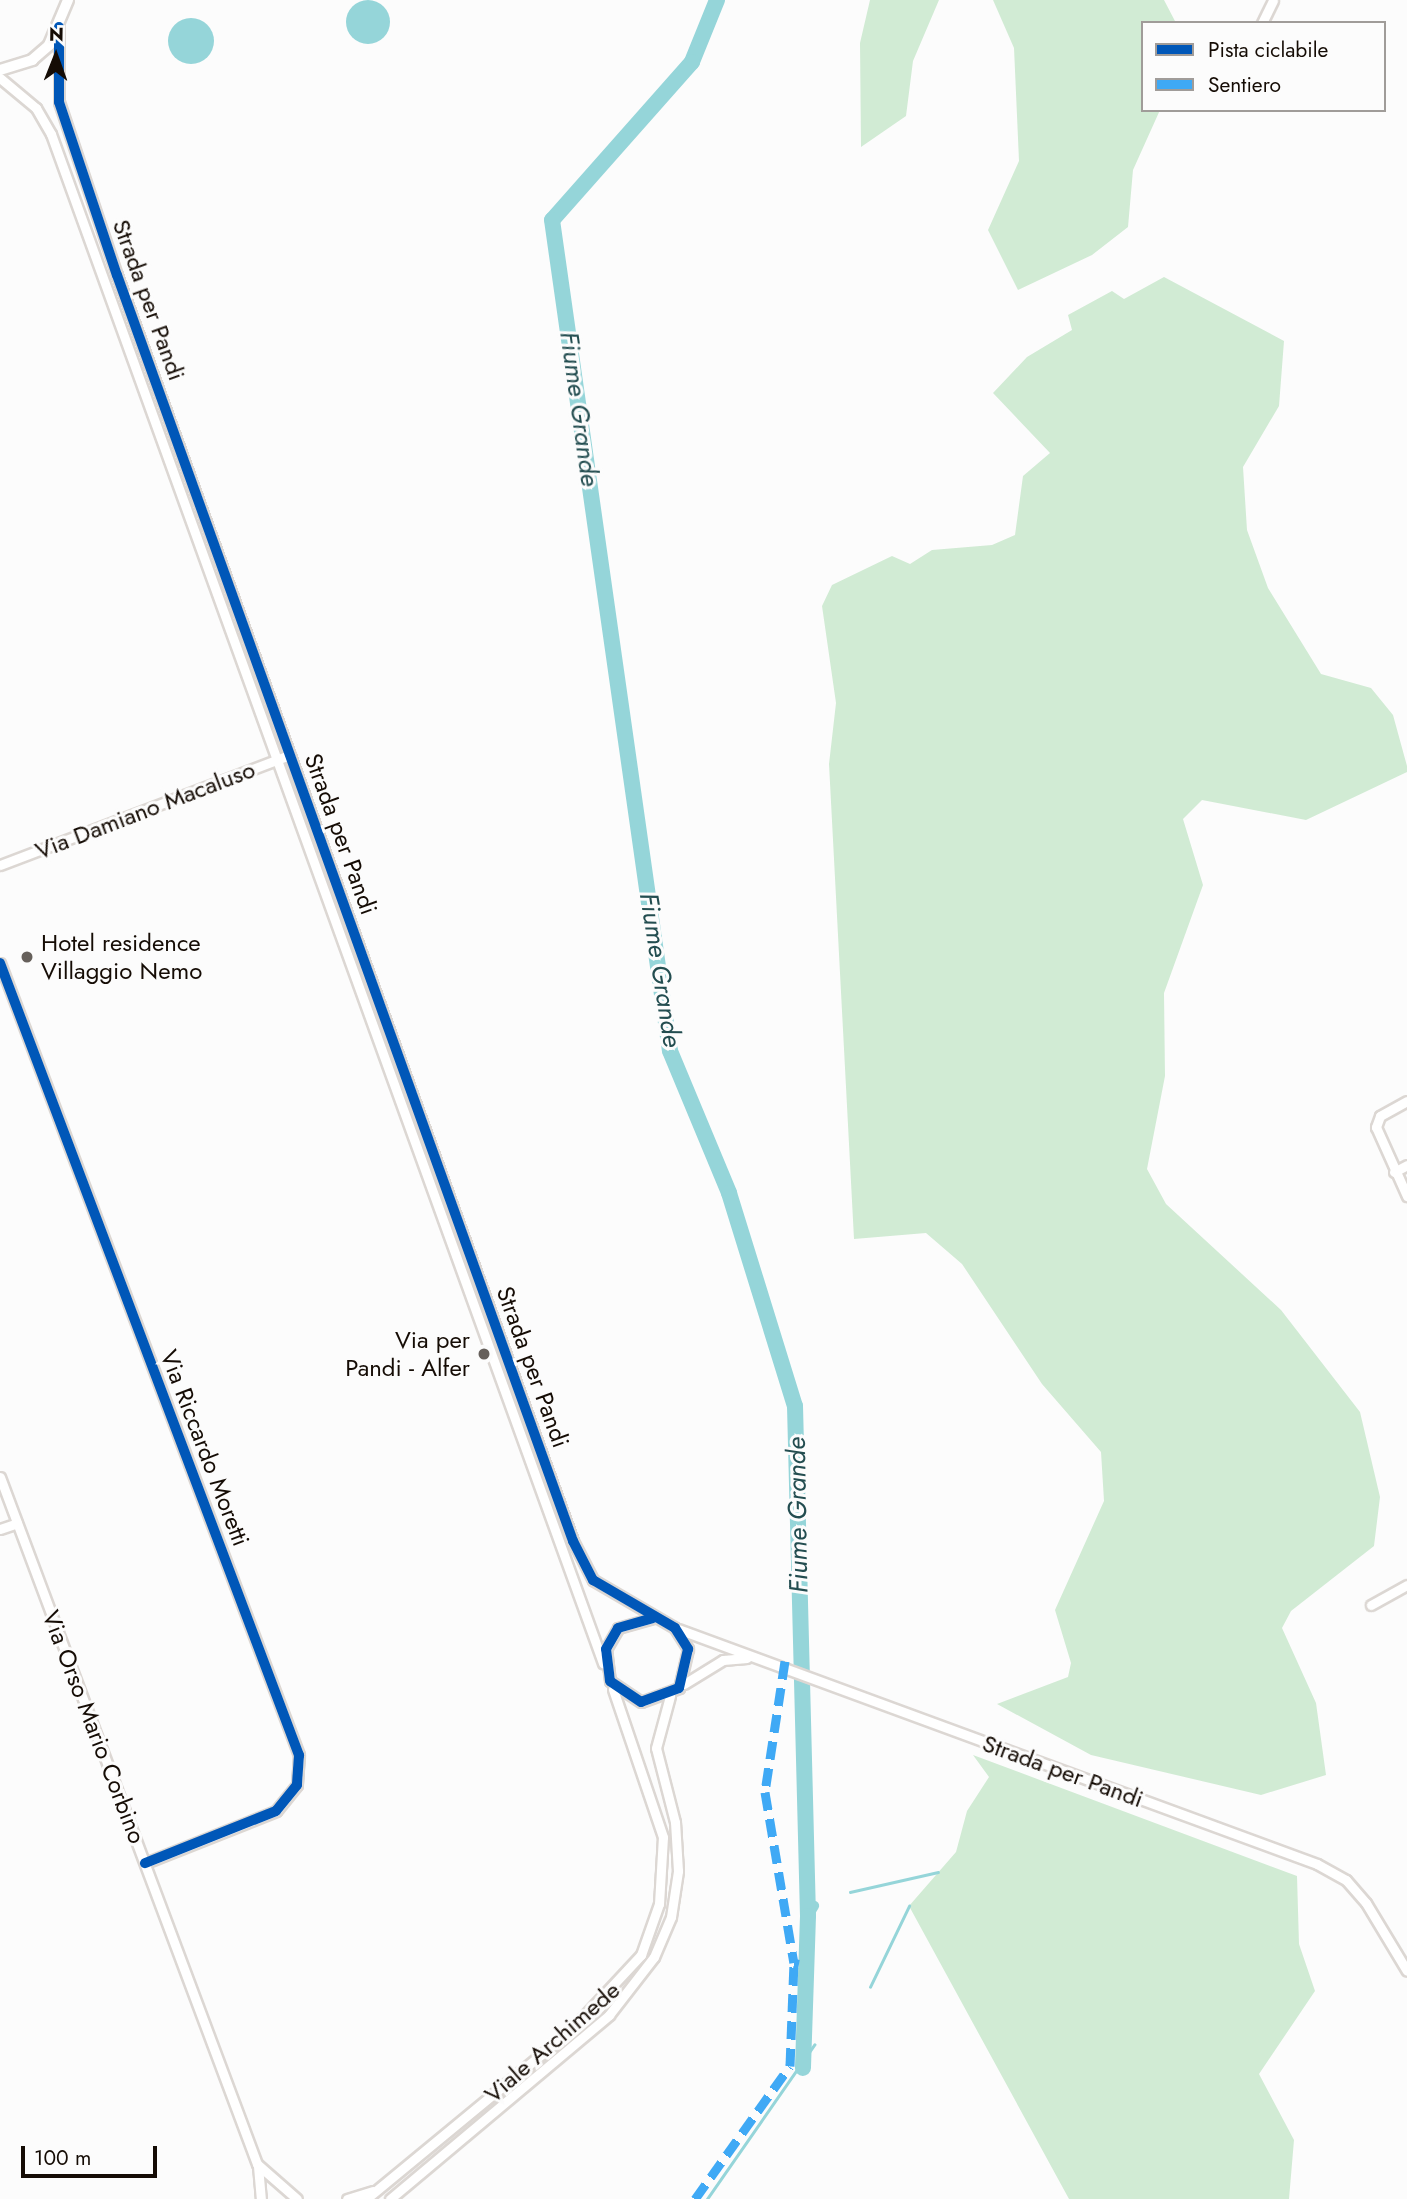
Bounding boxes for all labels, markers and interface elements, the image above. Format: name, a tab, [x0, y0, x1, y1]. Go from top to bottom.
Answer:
north arrow	[21, 21, 91, 91]
text: N	[49, 21, 64, 48]
legend	[1141, 21, 1386, 112]
text: Pista ciclabile	[1208, 35, 1328, 65]
text: Sentiero	[1208, 70, 1281, 100]
street label: Strada per Pandi	[107, 216, 191, 384]
water label: Fiume Grande	[553, 330, 605, 488]
street label: Strada per Pandi	[299, 750, 383, 918]
street label: Via Damiano Macaluso	[31, 755, 259, 865]
water label: Fiume Grande	[632, 890, 688, 1050]
place label: Hotel residence Villaggio Nemo	[41, 929, 202, 985]
marker: Hotel residence Villaggio Nemo	[19, 949, 35, 965]
street label: Strada per Pandi	[491, 1283, 575, 1451]
place label: Via per Pandi - Alfer	[345, 1326, 470, 1382]
street label: Via Riccardo Moretti	[154, 1346, 256, 1550]
marker: Via per Pandi - Alfer	[476, 1346, 492, 1362]
water label: Fiume Grande	[781, 1437, 815, 1593]
street label: Via Orso Mario Corbino	[36, 1606, 152, 1848]
street label: Strada per Pandi	[979, 1729, 1147, 1813]
street label: Viale Archimede	[478, 1975, 626, 2109]
scale bar	[24, 2132, 161, 2176]
text: 100 m	[34, 2143, 91, 2173]

